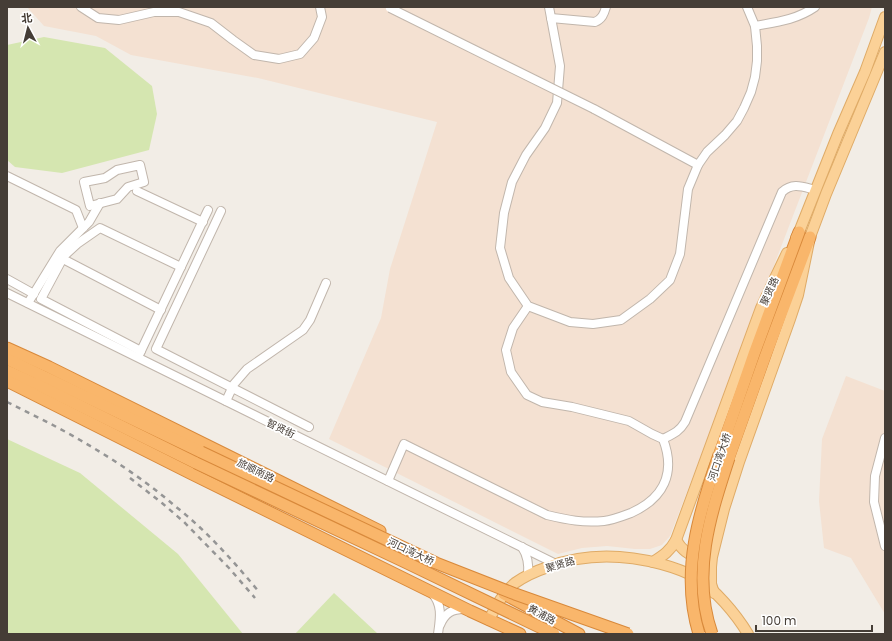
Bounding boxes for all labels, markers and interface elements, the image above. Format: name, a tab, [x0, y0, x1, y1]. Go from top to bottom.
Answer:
north arrow	[8, 8, 48, 48]
text: 北	[20, 9, 33, 27]
street label: 聚贤路	[757, 274, 782, 308]
street label: 智贤街	[264, 415, 298, 442]
street label: 河口湾大桥	[704, 431, 735, 483]
street label: 旅顺南路	[235, 455, 277, 486]
street label: 河口湾大桥	[385, 534, 437, 569]
street label: 聚贤路	[544, 553, 577, 576]
street label: 黄浦路	[525, 601, 559, 628]
scale bar	[756, 607, 872, 633]
text: 100 m	[762, 612, 796, 629]

